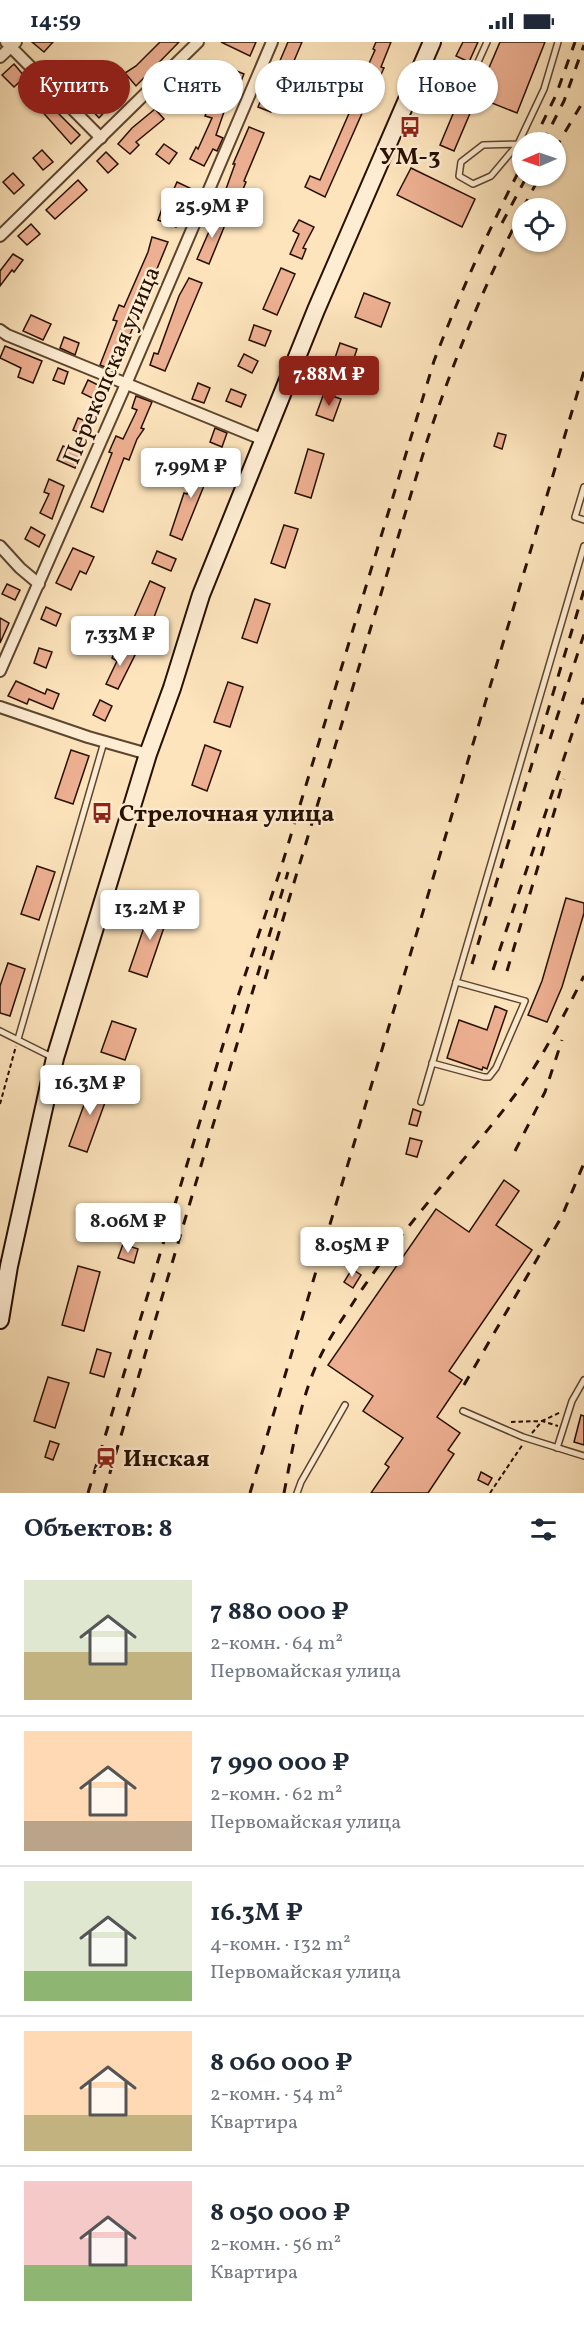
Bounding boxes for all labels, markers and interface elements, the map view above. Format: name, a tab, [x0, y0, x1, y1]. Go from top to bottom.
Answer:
text: 14:59	[30, 6, 81, 37]
chip: Купить	[18, 60, 130, 114]
chip: Снять	[142, 60, 243, 114]
chip: Фильтры	[255, 60, 385, 114]
chip: Новое	[397, 60, 498, 114]
bus stop icon: УМ-3	[398, 115, 422, 139]
north arrow	[512, 132, 566, 186]
map controls	[512, 132, 566, 252]
place label: УМ-3	[380, 141, 440, 175]
pin: 25.9M ₽	[157, 188, 267, 239]
text: 25.9M ₽	[175, 193, 249, 221]
button: locate	[512, 198, 566, 252]
street label: Перекопская улица	[56, 261, 170, 470]
pin: 7.88M ₽	[274, 356, 384, 407]
text: 7.88M ₽	[293, 361, 365, 389]
pin: 7.99M ₽	[136, 448, 246, 499]
text: 7.99M ₽	[155, 453, 227, 481]
pin: 7.33M ₽	[65, 616, 175, 667]
text: 7.33M ₽	[85, 621, 155, 649]
place label: Стрелочная улица	[119, 798, 334, 832]
bus stop icon: Стрелочная улица	[90, 801, 114, 825]
pin: 13.2M ₽	[95, 890, 205, 941]
text: 13.2M ₽	[114, 895, 186, 923]
pin: 16.3M ₽	[35, 1065, 145, 1116]
text: 16.3M ₽	[54, 1070, 126, 1098]
pin: 8.06M ₽	[73, 1203, 183, 1254]
text: 8.06M ₽	[90, 1208, 166, 1236]
pin: 8.05M ₽	[297, 1227, 407, 1278]
text: 8.05M ₽	[314, 1232, 390, 1260]
place label: Инская	[123, 1443, 210, 1477]
station icon: Инская	[94, 1446, 118, 1470]
text: Объектов: 8	[24, 1511, 173, 1547]
icon: filters	[527, 1513, 560, 1546]
text: 7 880 000 ₽	[210, 1594, 349, 1630]
icon: home	[72, 1604, 144, 1676]
text: 2-комн. · 64 m²	[210, 1630, 343, 1658]
text: Первомайская улица	[210, 1658, 401, 1686]
text: 7 990 000 ₽	[210, 1745, 350, 1781]
icon: home	[72, 1755, 144, 1827]
text: 2-комн. · 62 m²	[210, 1781, 342, 1809]
text: Первомайская улица	[210, 1809, 401, 1837]
text: 16.3M ₽	[210, 1895, 303, 1931]
icon: home	[72, 1905, 144, 1977]
text: 4-комн. · 132 m²	[210, 1931, 351, 1959]
text: Первомайская улица	[210, 1959, 401, 1987]
text: 8 060 000 ₽	[210, 2045, 353, 2081]
icon: home	[72, 2055, 144, 2127]
text: 2-комн. · 54 m²	[210, 2081, 343, 2109]
text: Квартира	[210, 2109, 298, 2137]
text: 8 050 000 ₽	[210, 2195, 350, 2231]
icon: home	[72, 2205, 144, 2277]
text: 2-комн. · 56 m²	[210, 2231, 341, 2259]
text: Квартира	[210, 2259, 298, 2287]

